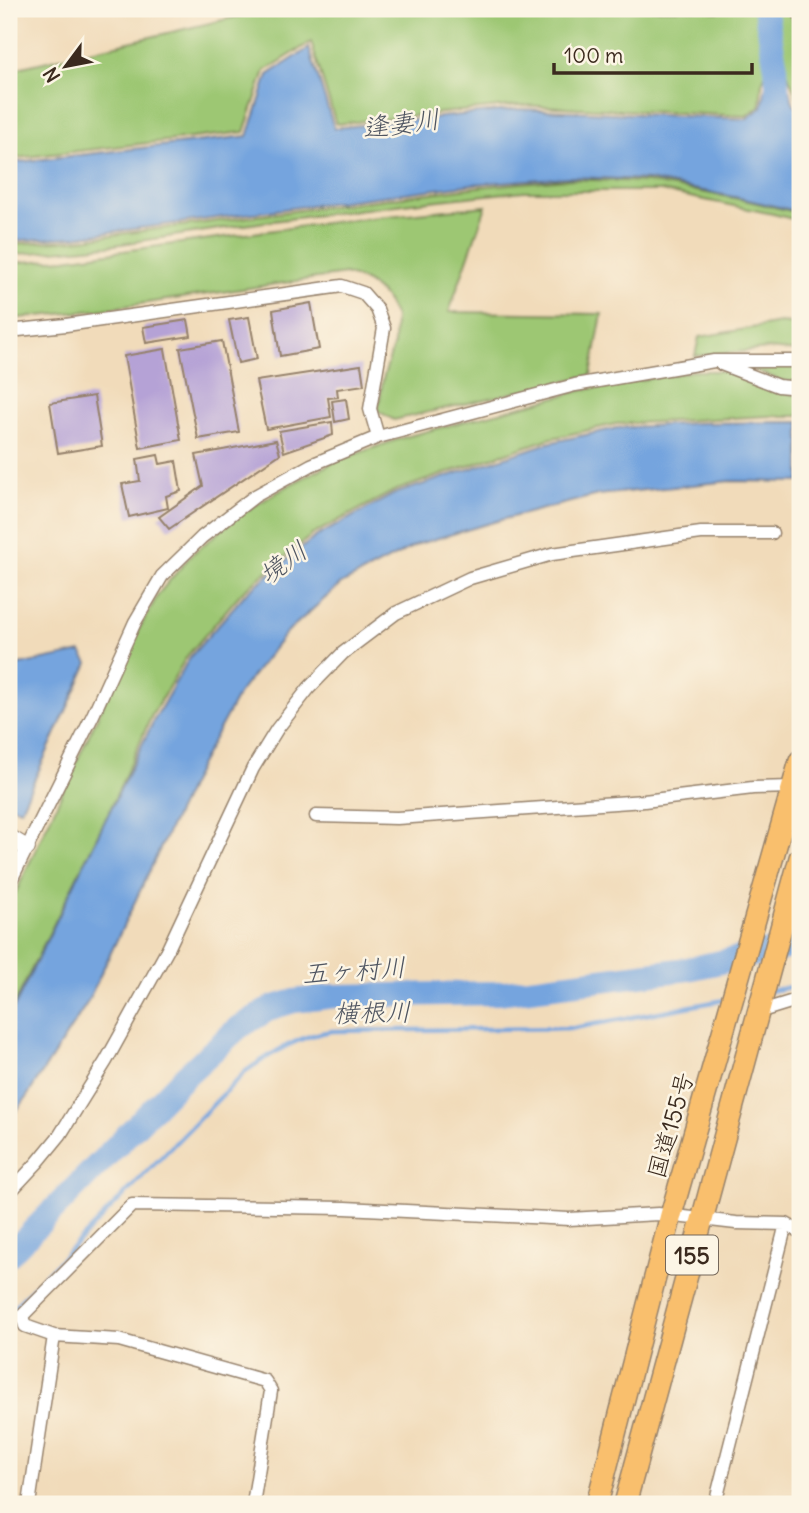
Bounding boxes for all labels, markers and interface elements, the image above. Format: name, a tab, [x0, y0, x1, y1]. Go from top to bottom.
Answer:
north arrow	[32, 32, 102, 102]
scale bar	[554, 32, 751, 76]
text: 100 m	[564, 42, 623, 69]
text: N	[38, 63, 65, 87]
water label: 逢妻川	[360, 102, 442, 144]
water label: 境川	[252, 533, 314, 591]
water label: 五ヶ村川	[301, 950, 407, 990]
water label: 横根川	[333, 995, 411, 1029]
street label: 国道155号	[641, 1068, 699, 1182]
road number: 155	[666, 1236, 718, 1274]

